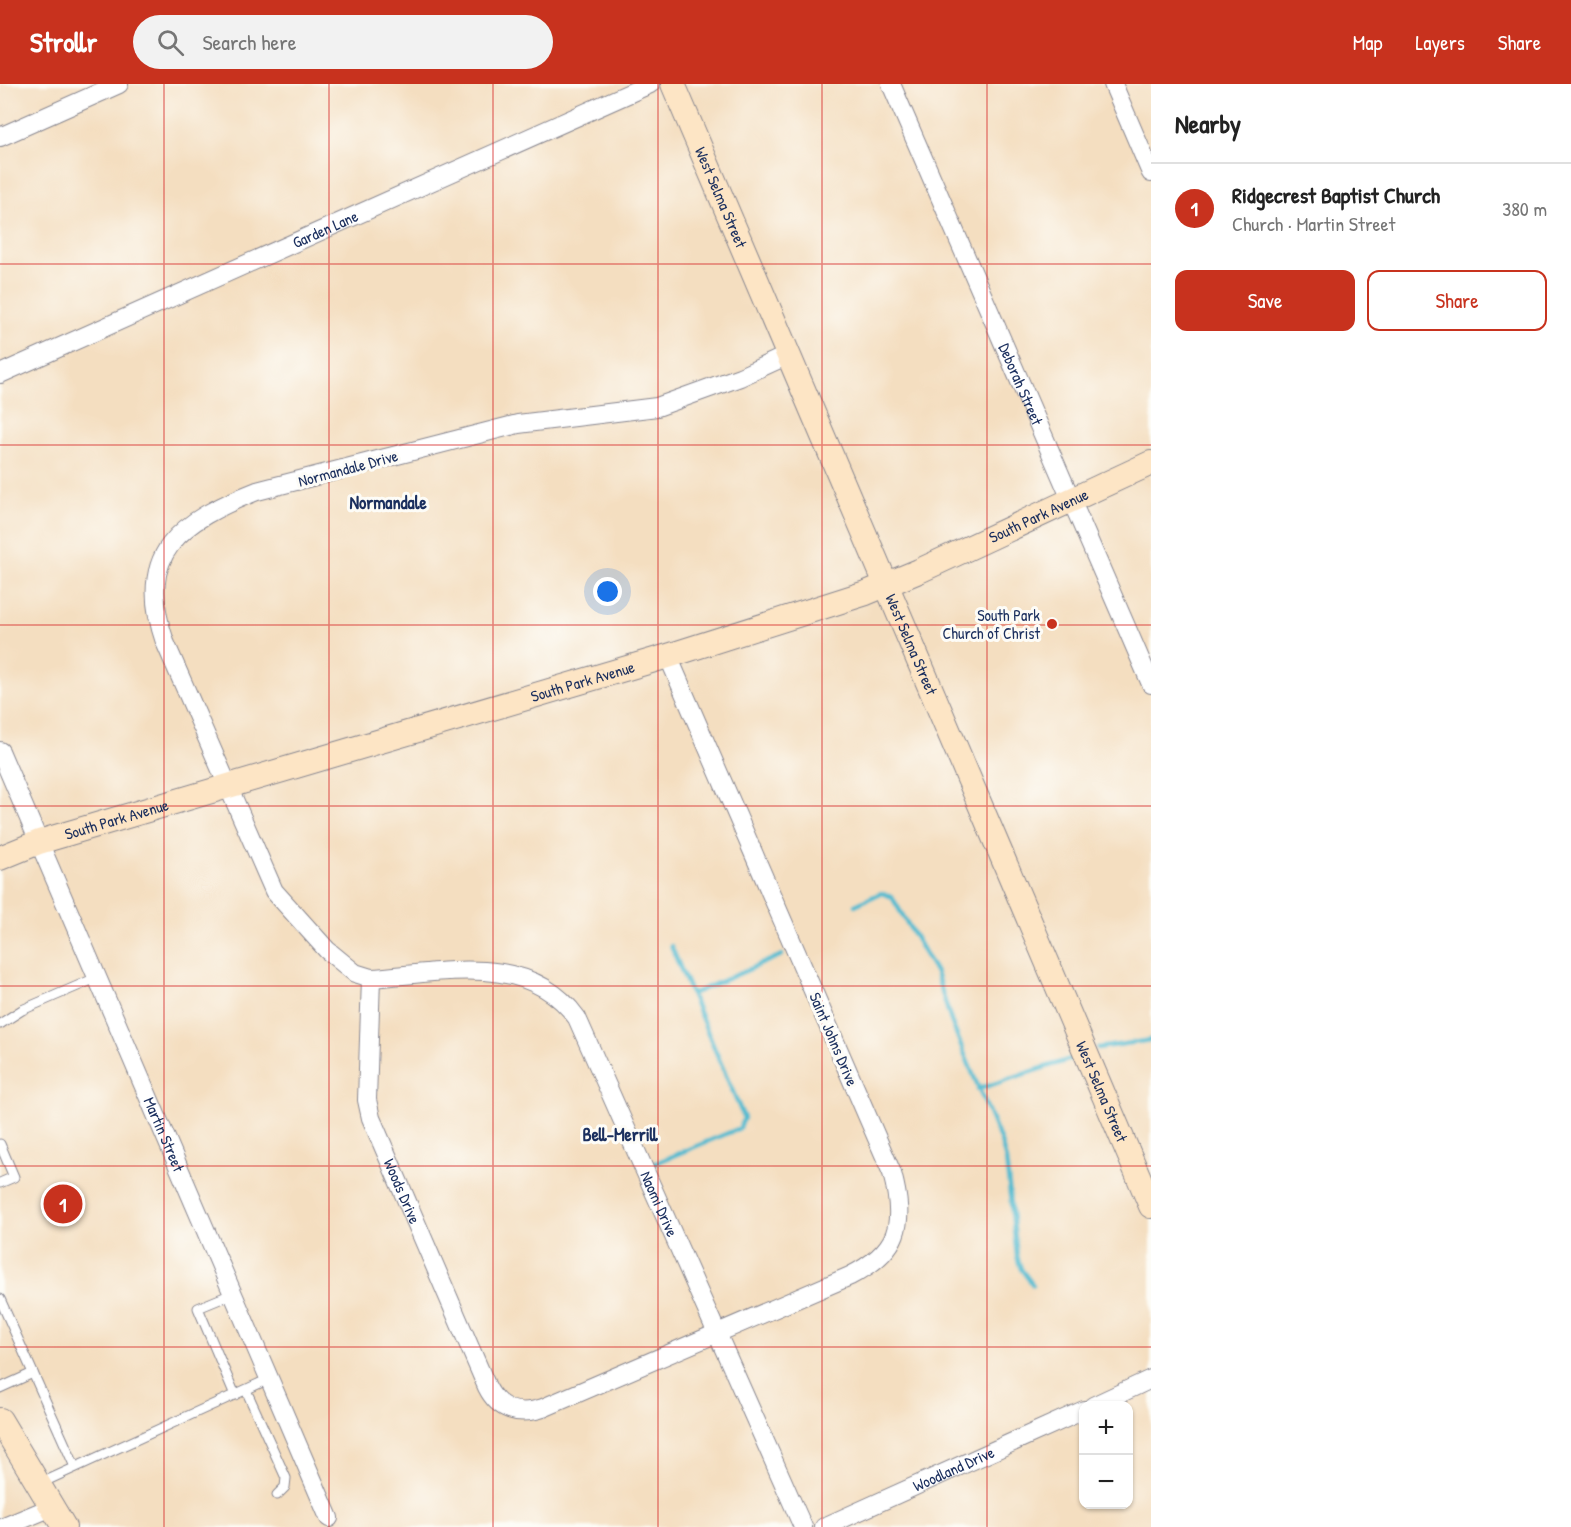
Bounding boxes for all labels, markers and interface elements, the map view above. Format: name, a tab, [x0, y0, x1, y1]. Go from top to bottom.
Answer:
search box	[133, 15, 553, 69]
text: Strollr	[30, 23, 97, 61]
icon: search	[154, 26, 187, 59]
text: Search here	[202, 27, 296, 57]
text: Map	[1353, 28, 1382, 57]
text: Layers	[1415, 28, 1465, 57]
text: Share	[1498, 28, 1541, 57]
text: Nearby	[1175, 106, 1241, 141]
street label: West Selma Street	[690, 143, 753, 251]
text: Ridgecrest Baptist Church	[1232, 180, 1440, 210]
text: 1	[1191, 195, 1198, 222]
text: 380 m	[1502, 195, 1547, 222]
street label: Garden Lane	[289, 204, 362, 253]
text: Church · Martin Street	[1232, 210, 1395, 237]
button: Save	[1175, 270, 1355, 331]
button: Share	[1367, 270, 1547, 331]
street label: Deborah Street	[994, 340, 1049, 429]
street label: Normandale Drive	[296, 444, 401, 492]
street label: South Park Avenue	[985, 483, 1092, 548]
district label: Normandale	[349, 490, 427, 515]
your location	[593, 577, 622, 606]
street label: West Selma Street	[880, 590, 943, 699]
place label: South Park Church of Christ	[943, 604, 1040, 644]
marker: South Park Church of Christ	[1045, 617, 1059, 631]
street label: South Park Avenue	[528, 655, 638, 707]
street label: South Park Avenue	[62, 793, 172, 845]
street label: Saint Johns Drive	[804, 989, 864, 1090]
street label: West Selma Street	[1071, 1038, 1134, 1146]
street label: Martin Street	[139, 1093, 190, 1175]
district label: Bell-Merrill	[583, 1122, 659, 1147]
street label: Woods Drive	[379, 1155, 426, 1228]
street label: Naomi Drive	[635, 1168, 684, 1241]
pin: 1	[44, 1182, 82, 1226]
map controls	[1079, 1401, 1133, 1509]
button: +	[1079, 1401, 1133, 1455]
street label: Woodland Drive	[909, 1441, 998, 1497]
button: −	[1079, 1455, 1133, 1509]

